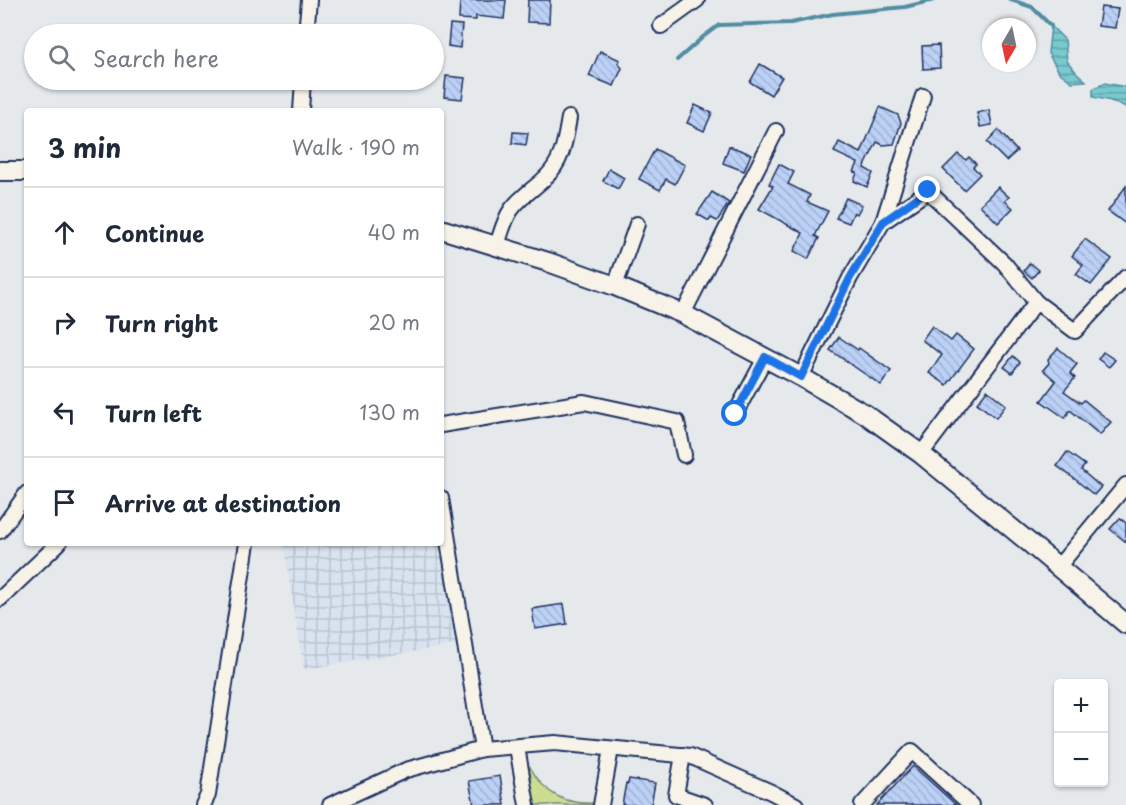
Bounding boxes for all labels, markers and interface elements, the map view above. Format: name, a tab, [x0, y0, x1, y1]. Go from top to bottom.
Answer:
north arrow	[982, 18, 1036, 72]
search box	[24, 24, 444, 90]
icon: search	[45, 41, 78, 74]
text: Search here	[93, 41, 219, 74]
text: 3 min	[48, 128, 121, 167]
text: Walk · 190 m	[292, 132, 420, 162]
route end	[914, 176, 940, 202]
icon: ahead	[48, 216, 81, 249]
text: Continue	[105, 216, 204, 249]
text: 40 m	[368, 217, 420, 247]
icon: right	[48, 306, 81, 339]
text: Turn right	[105, 306, 218, 339]
text: 20 m	[368, 307, 420, 337]
icon: left	[48, 396, 81, 429]
text: Turn left	[105, 396, 202, 429]
text: 130 m	[360, 397, 420, 427]
route start	[721, 400, 747, 426]
icon: arrive	[48, 486, 81, 519]
text: Arrive at destination	[105, 486, 341, 519]
map controls	[1054, 679, 1108, 787]
button: +	[1054, 679, 1108, 733]
button: −	[1054, 733, 1108, 787]

